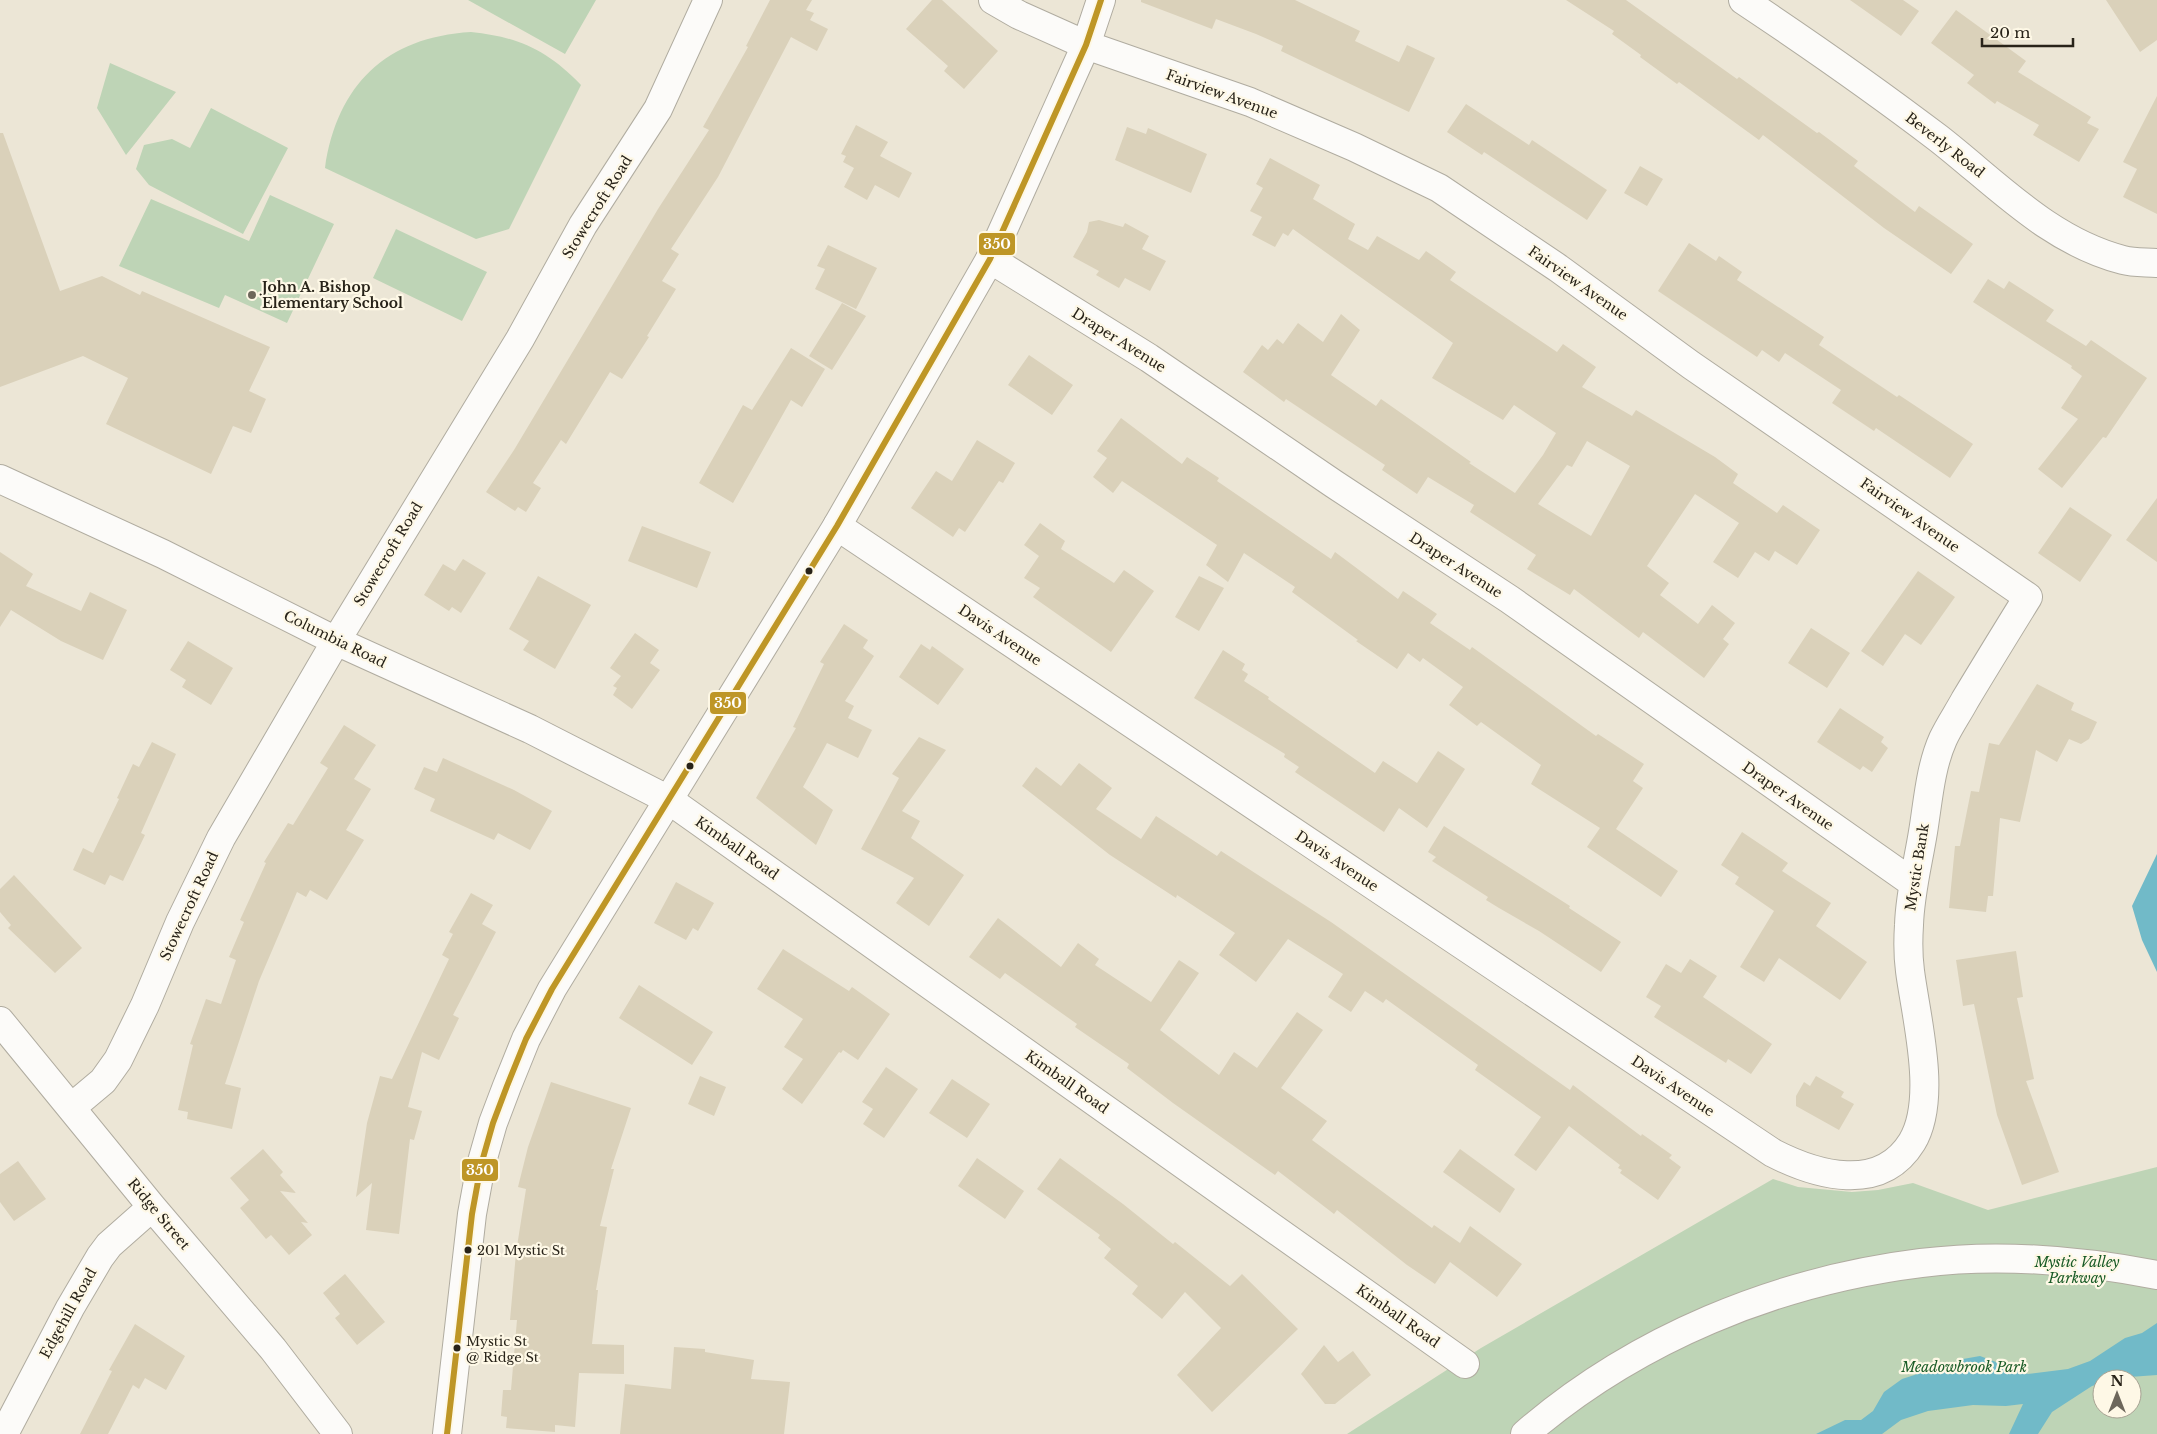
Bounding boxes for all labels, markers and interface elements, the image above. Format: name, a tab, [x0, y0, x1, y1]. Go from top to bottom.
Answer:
scale bar	[1982, 15, 2073, 47]
text: 20 m	[1990, 23, 2030, 42]
street label: Fairview Avenue	[1164, 65, 1280, 123]
street label: Beverly Road	[1902, 108, 1989, 182]
street label: Stowecroft Road	[558, 152, 636, 262]
line badge: 350	[978, 232, 1016, 256]
text: 350	[983, 235, 1011, 253]
street label: Fairview Avenue	[1525, 242, 1631, 324]
place label: John A. Bishop Elementary School	[259, 278, 403, 312]
marker: John A. Bishop Elementary School	[246, 289, 258, 301]
street label: Draper Avenue	[1069, 304, 1169, 376]
street label: Fairview Avenue	[1857, 474, 1963, 556]
street label: Stowecroft Road	[350, 498, 426, 609]
street label: Draper Avenue	[1406, 528, 1506, 602]
unlabelled marker	[804, 566, 814, 576]
street label: Davis Avenue	[955, 601, 1045, 669]
street label: Columbia Road	[281, 606, 390, 672]
line badge: 350	[709, 691, 747, 715]
text: 350	[714, 694, 742, 712]
street label: Draper Avenue	[1739, 758, 1837, 834]
unlabelled marker	[685, 761, 695, 771]
street label: Kimball Road	[692, 813, 783, 884]
street label: Mystic Bank	[1901, 822, 1933, 912]
street label: Davis Avenue	[1292, 827, 1382, 895]
street label: Stowecroft Road	[156, 848, 222, 963]
street label: Kimball Road	[1022, 1047, 1113, 1118]
street label: Davis Avenue	[1628, 1052, 1718, 1120]
line badge: 350	[461, 1158, 499, 1182]
text: 350	[466, 1161, 494, 1179]
street label: Ridge Street	[124, 1175, 195, 1254]
place label: 201 Mystic St	[477, 1242, 565, 1259]
marker: 201 Mystic St	[463, 1245, 473, 1255]
park label: Mystic Valley Parkway	[2033, 1253, 2120, 1287]
street label: Edgehill Road	[36, 1264, 101, 1361]
street label: Kimball Road	[1353, 1281, 1444, 1352]
place label: Mystic St @ Ridge St	[466, 1333, 539, 1366]
marker: Mystic St @ Ridge St	[452, 1343, 462, 1353]
park label: Meadowbrook Park	[1900, 1358, 2027, 1376]
north arrow	[2092, 1369, 2142, 1419]
text: N	[2110, 1372, 2124, 1390]

